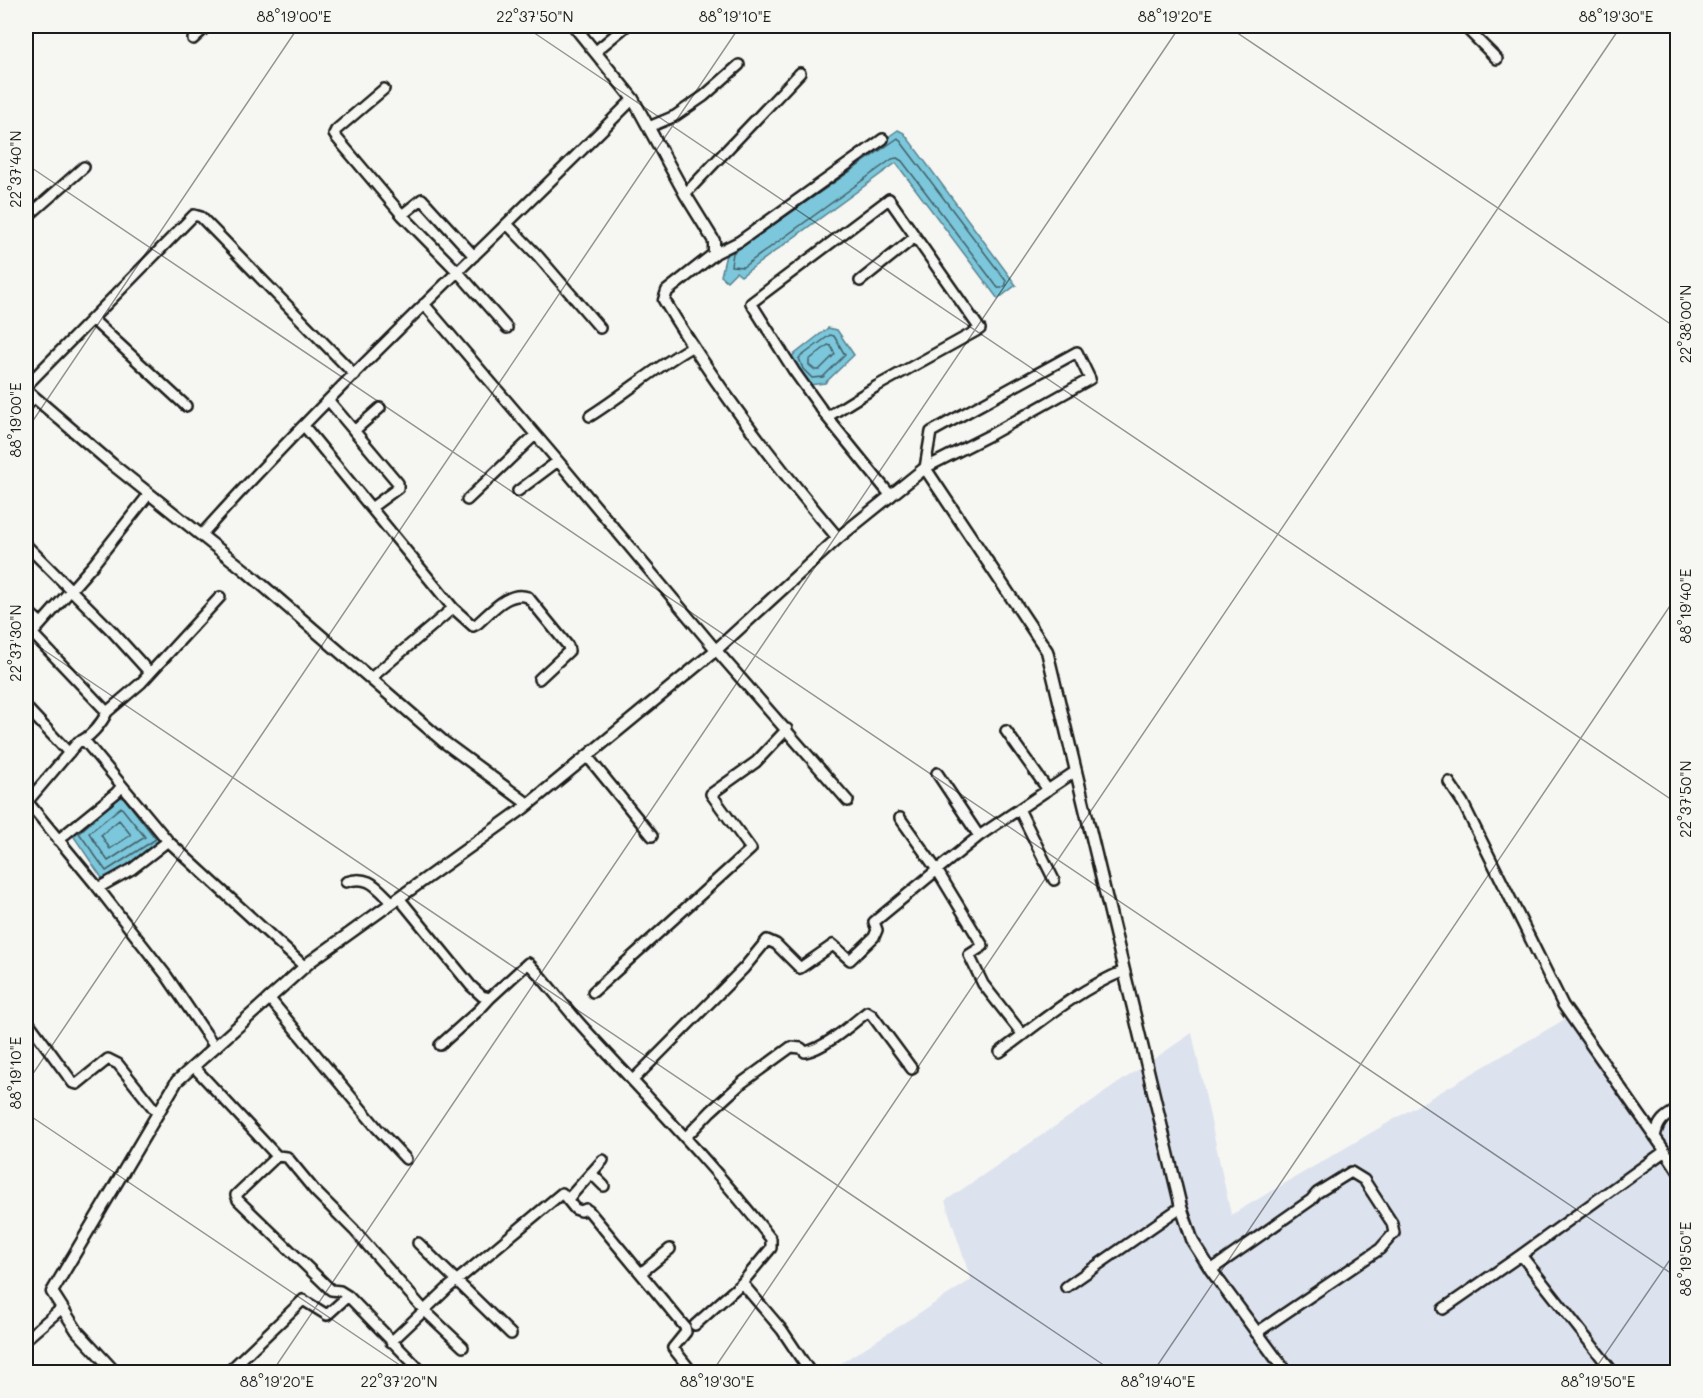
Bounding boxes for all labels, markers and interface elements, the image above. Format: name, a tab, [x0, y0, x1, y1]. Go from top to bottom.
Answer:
text: 88°19'00"E	[256, 6, 332, 26]
text: 22°37'50"N	[496, 6, 574, 26]
text: 88°19'10"E	[699, 6, 772, 26]
text: 88°19'20"E	[1138, 6, 1213, 26]
text: 88°19'30"E	[1579, 6, 1654, 26]
text: 22°37'40"N	[5, 130, 25, 208]
text: 22°38'00"N	[1675, 285, 1695, 363]
text: 88°19'00"E	[5, 382, 25, 458]
text: 88°19'40"E	[1675, 568, 1695, 643]
text: 22°37'30"N	[5, 604, 25, 682]
text: 22°37'50"N	[1675, 760, 1695, 838]
text: 88°19'10"E	[5, 1036, 25, 1109]
text: 88°19'50"E	[1675, 1221, 1695, 1296]
text: 88°19'20"E	[240, 1371, 315, 1391]
text: 22°37'20"N	[361, 1371, 437, 1391]
text: 88°19'30"E	[680, 1371, 755, 1391]
text: 88°19'40"E	[1121, 1371, 1196, 1391]
text: 88°19'50"E	[1561, 1371, 1636, 1391]

